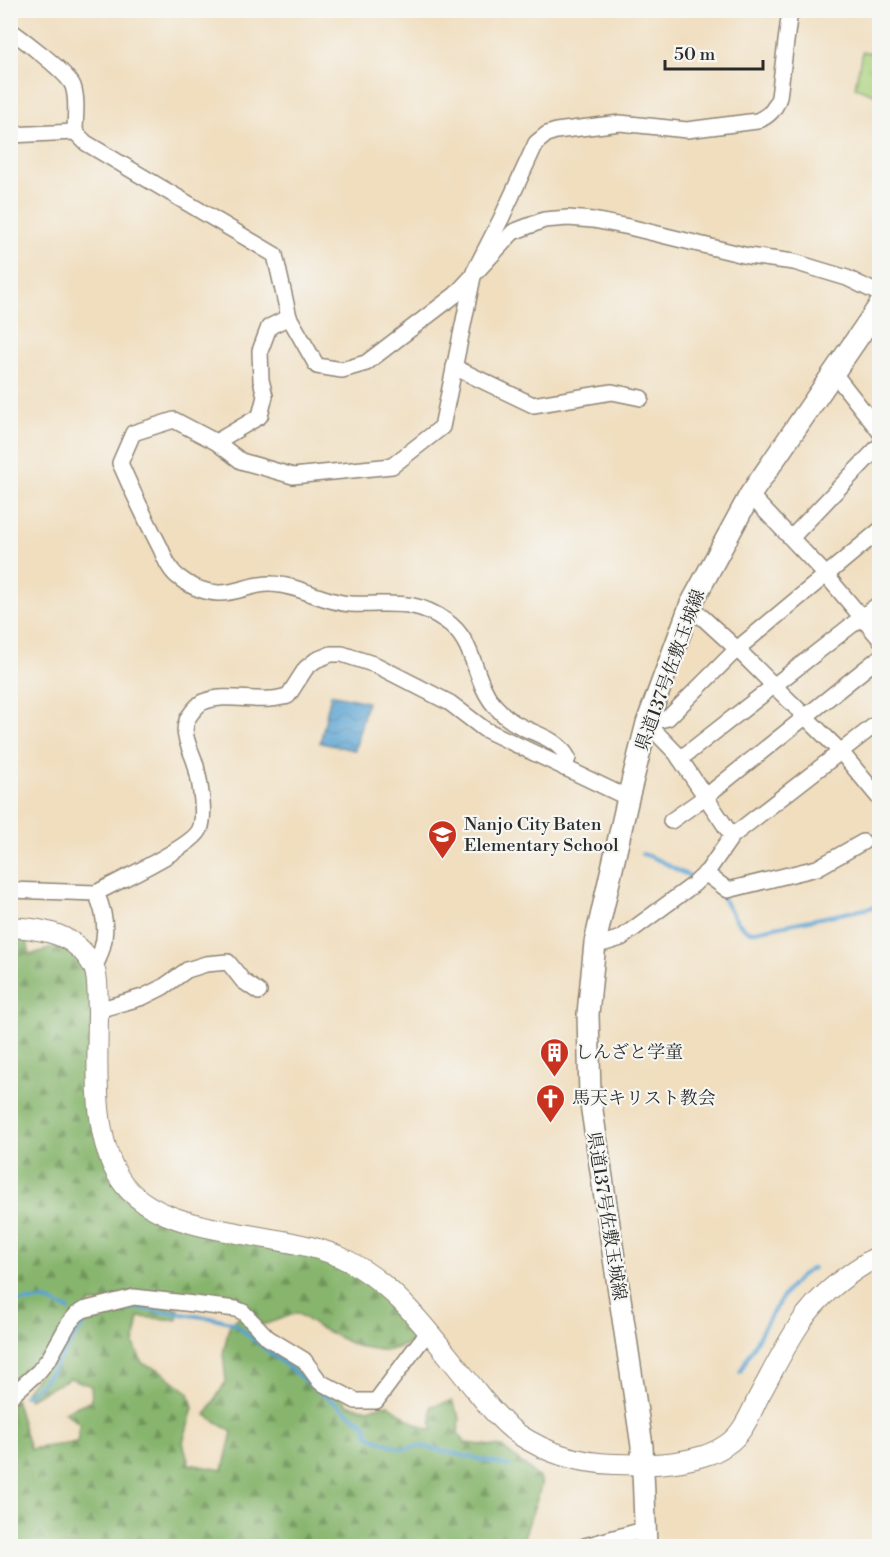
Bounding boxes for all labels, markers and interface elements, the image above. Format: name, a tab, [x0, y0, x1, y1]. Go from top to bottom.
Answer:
scale bar	[665, 33, 762, 71]
text: 50 m	[674, 43, 716, 66]
street label: 県道137号佐敷玉城線	[631, 586, 710, 754]
place label: Nanjo City Baten Elementary School	[464, 813, 619, 857]
school or university icon: Nanjo City Baten Elementary School	[427, 818, 459, 860]
building icon: しんざと学童	[538, 1036, 570, 1078]
place label: しんざと学童	[575, 1041, 683, 1064]
church icon: 馬天キリスト教会	[535, 1082, 567, 1124]
place label: 馬天キリスト教会	[572, 1087, 716, 1110]
street label: 県道137号佐敷玉城線	[582, 1130, 631, 1302]

